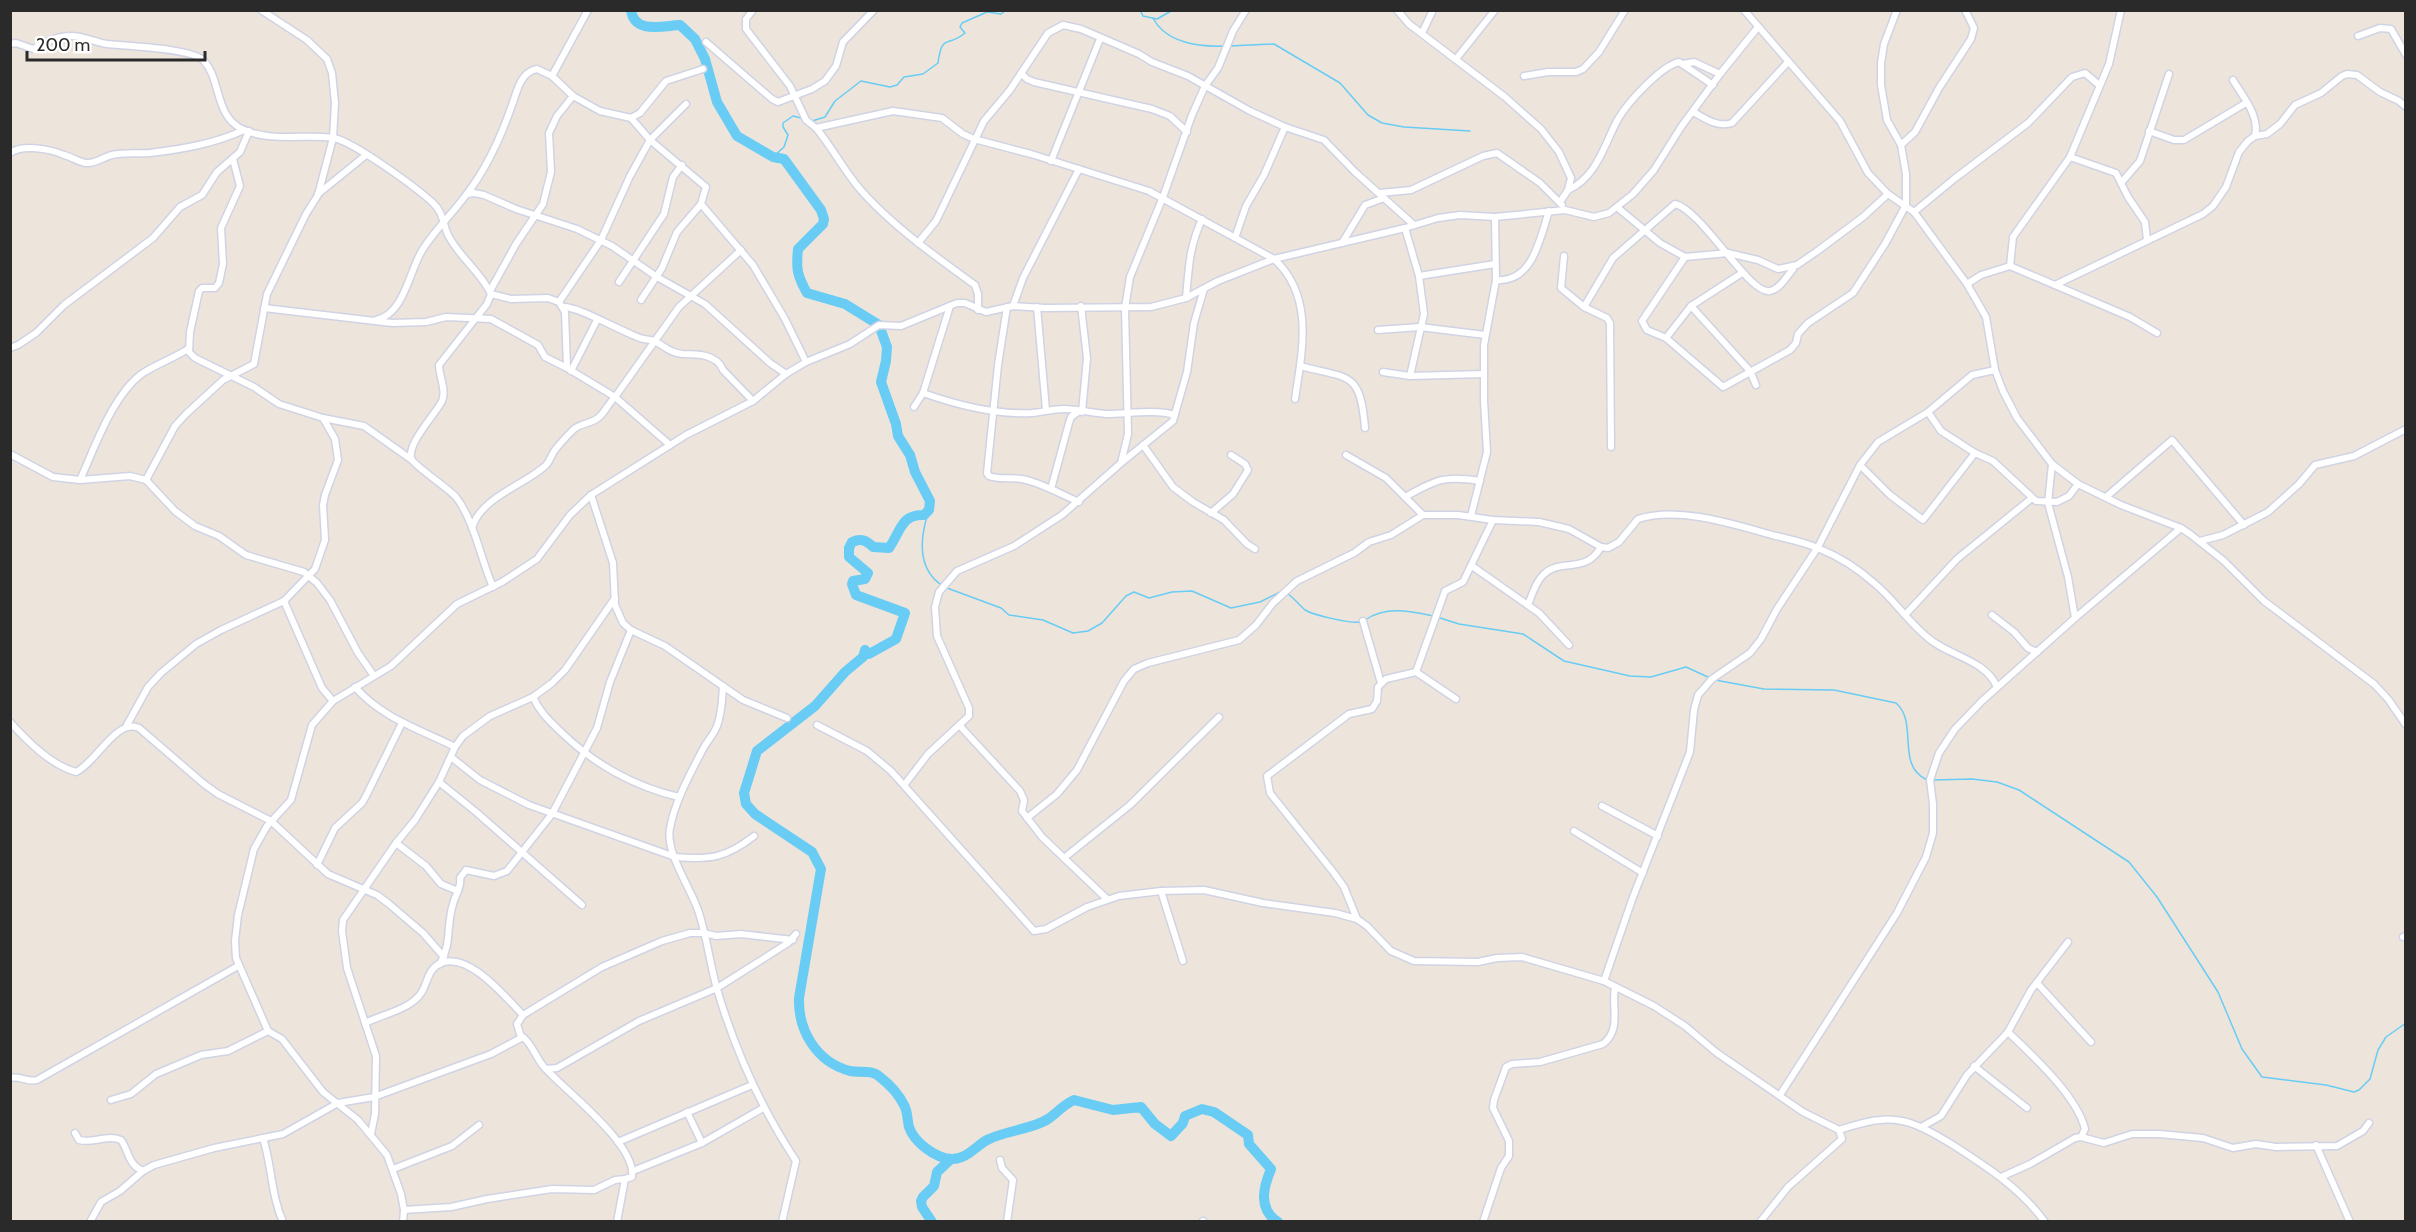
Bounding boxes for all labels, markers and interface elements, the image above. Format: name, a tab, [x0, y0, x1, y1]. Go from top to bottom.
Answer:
scale bar	[27, 24, 206, 62]
text: 200 m	[36, 34, 90, 56]

